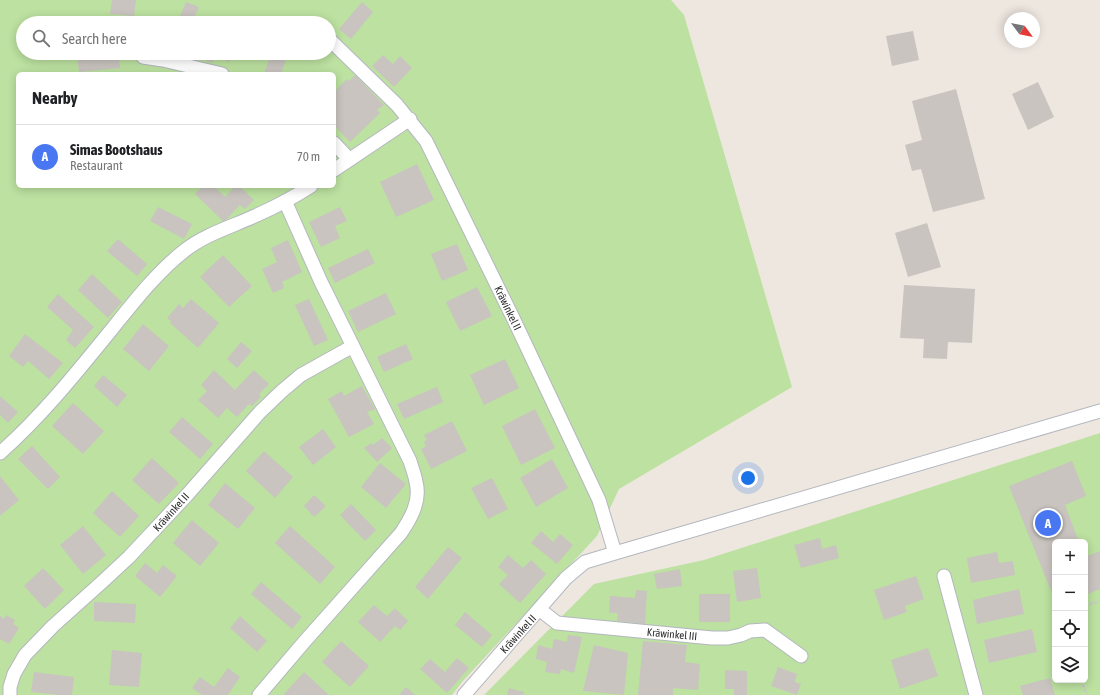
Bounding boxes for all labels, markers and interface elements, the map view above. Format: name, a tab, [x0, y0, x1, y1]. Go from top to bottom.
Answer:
north arrow	[1004, 12, 1040, 48]
search box	[16, 16, 336, 60]
icon: search	[30, 27, 52, 49]
text: Search here	[62, 30, 127, 47]
text: Nearby	[32, 88, 78, 108]
text: Simas Bootshaus	[70, 141, 163, 158]
text: A	[42, 149, 48, 164]
text: 70 m	[297, 149, 320, 164]
text: Restaurant	[70, 158, 123, 173]
street label: Kräwinkel II	[492, 284, 524, 332]
your location	[738, 468, 758, 488]
street label: Kräwinkel II	[151, 490, 191, 534]
pin: A	[1035, 508, 1061, 538]
map controls	[1052, 539, 1088, 683]
button: +	[1052, 539, 1088, 575]
button: −	[1052, 575, 1088, 611]
button: locate	[1052, 611, 1088, 647]
street label: Kräwinkel II	[498, 612, 538, 656]
street label: Kräwinkel III	[646, 626, 698, 642]
button: layers	[1052, 647, 1088, 683]

